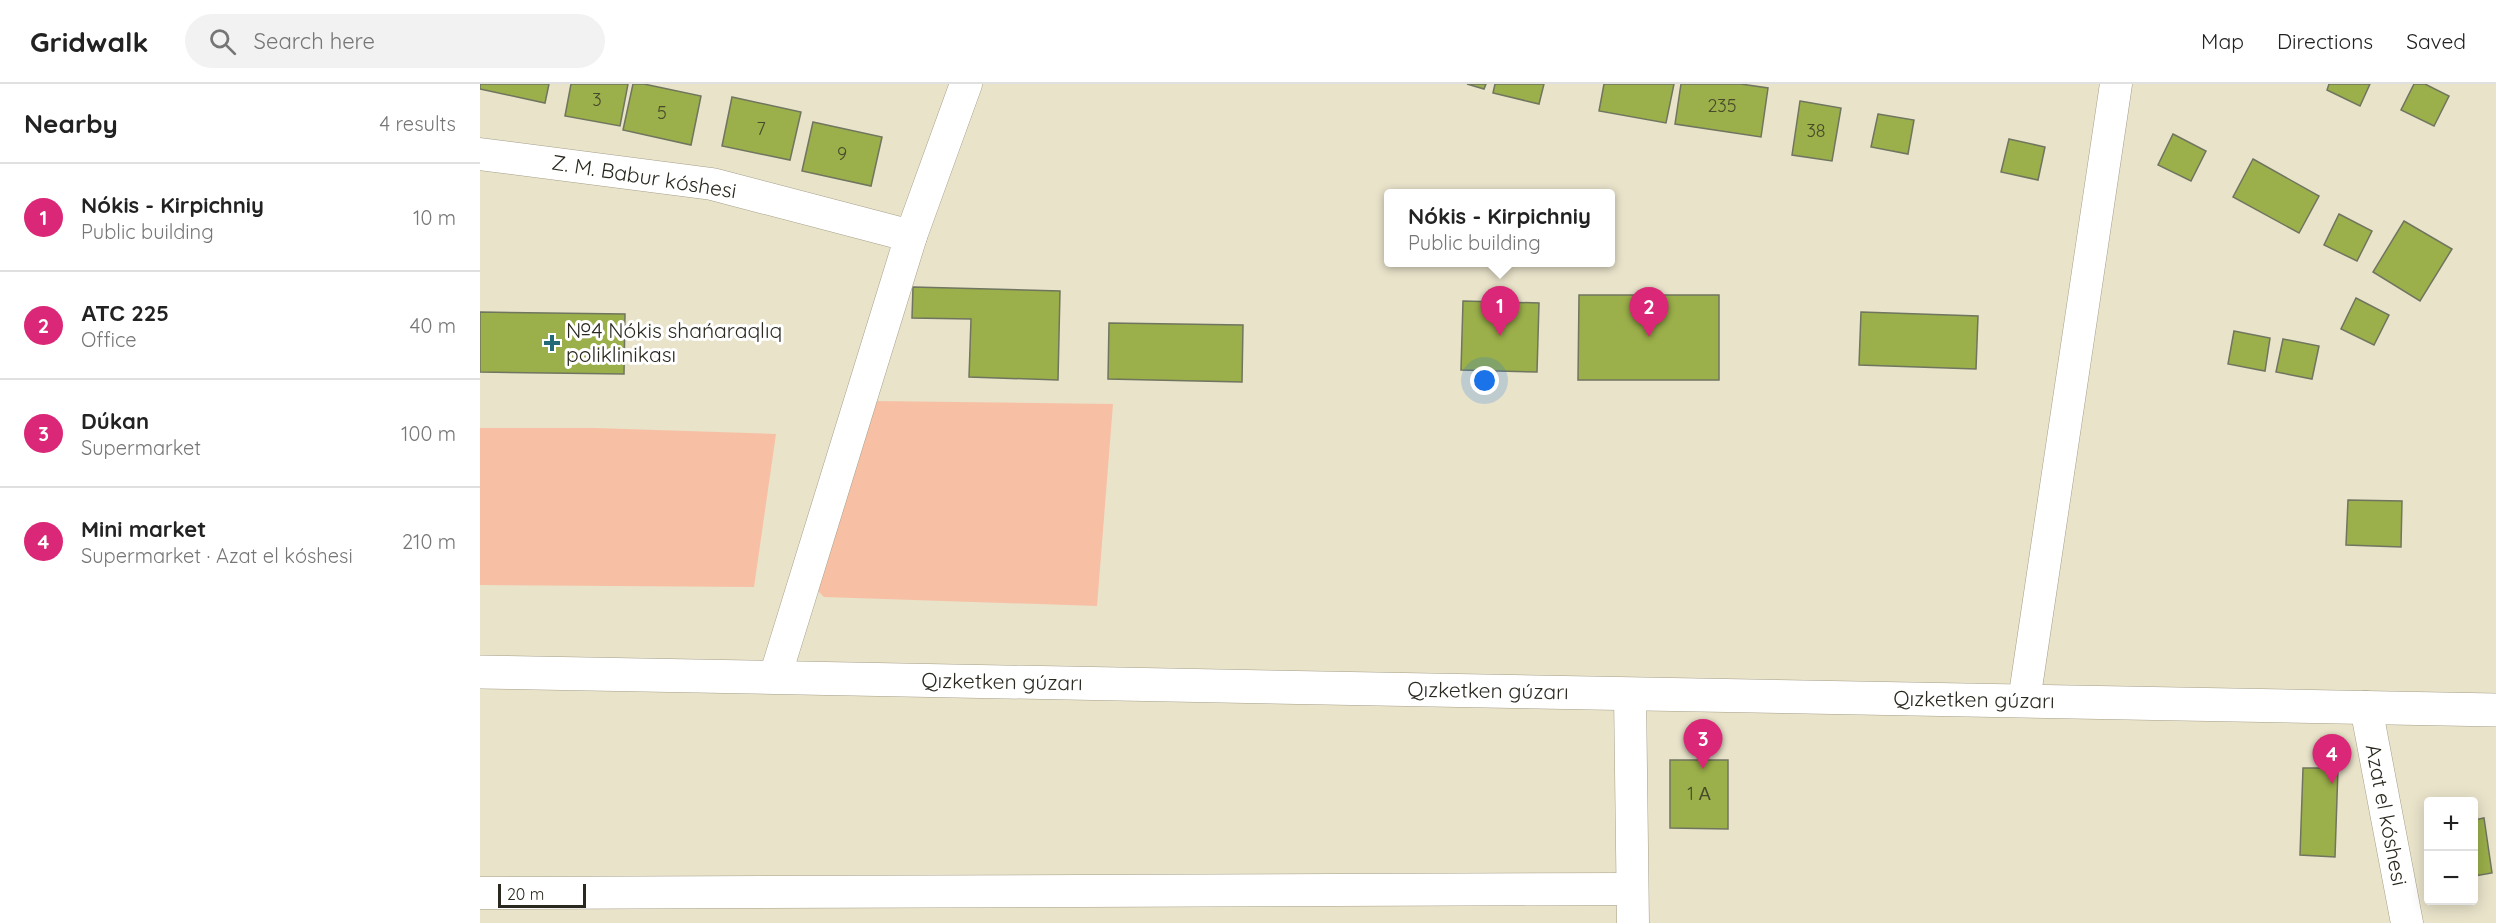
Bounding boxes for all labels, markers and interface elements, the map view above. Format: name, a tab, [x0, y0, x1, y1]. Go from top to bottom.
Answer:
search box	[185, 14, 605, 68]
text: Gridwalk	[30, 24, 149, 59]
icon: search	[206, 25, 239, 58]
text: Search here	[254, 27, 375, 55]
text: Map	[2201, 28, 2244, 54]
text: Directions	[2277, 28, 2373, 54]
text: Saved	[2406, 28, 2466, 54]
house number: 3	[592, 88, 602, 111]
house number: 235	[1707, 94, 1737, 117]
house number: 5	[657, 101, 667, 124]
text: Nearby	[24, 107, 118, 140]
text: 4 results	[380, 111, 456, 136]
house number: 7	[756, 117, 766, 140]
house number: 38	[1806, 119, 1826, 142]
house number: 9	[837, 142, 847, 165]
street label: Z. M. Babur kóshesi	[550, 149, 738, 203]
popup	[1384, 189, 1615, 267]
text: Nókis - Kirpichniy	[81, 191, 264, 219]
text: Nókis - Kirpichniy	[1408, 202, 1591, 230]
text: 1	[40, 205, 47, 230]
text: 10 m	[413, 205, 456, 230]
text: Public building	[81, 219, 214, 244]
text: Public building	[1408, 230, 1541, 255]
pin: 1	[1480, 286, 1520, 336]
pin: 2	[1630, 288, 1668, 337]
text: АТС 225	[81, 299, 169, 327]
text: 2	[38, 313, 49, 338]
text: 40 m	[410, 313, 456, 338]
place label: №4 Nókis shańaraqlıq poliklinikası	[566, 317, 782, 367]
text: Office	[81, 327, 137, 352]
marker: №4 Nókis shańaraqlıq poliklinikası	[543, 334, 561, 352]
your location	[1470, 366, 1499, 395]
text: Dúkan	[81, 407, 149, 435]
text: 3	[38, 421, 49, 446]
text: 100 m	[401, 421, 456, 446]
text: Supermarket	[81, 435, 201, 460]
text: Mini market	[81, 515, 206, 543]
text: 4	[38, 529, 49, 554]
text: 210 m	[402, 529, 456, 554]
text: Supermarket · Azat el kóshesi	[81, 543, 353, 568]
street label: Qızketken gúzarı	[921, 667, 1083, 695]
street label: Qızketken gúzarı	[1407, 676, 1569, 704]
street label: Qızketken gúzarı	[1893, 685, 2055, 713]
pin: 3	[1684, 720, 1722, 769]
pin: 4	[2312, 734, 2352, 784]
street label: Azat el kóshesi	[2361, 742, 2413, 888]
house number: 1 А	[1687, 782, 1711, 805]
map controls	[2424, 797, 2478, 905]
button: +	[2424, 797, 2478, 851]
button: −	[2424, 851, 2478, 905]
scale bar	[498, 881, 586, 908]
text: 20 m	[507, 884, 544, 904]

